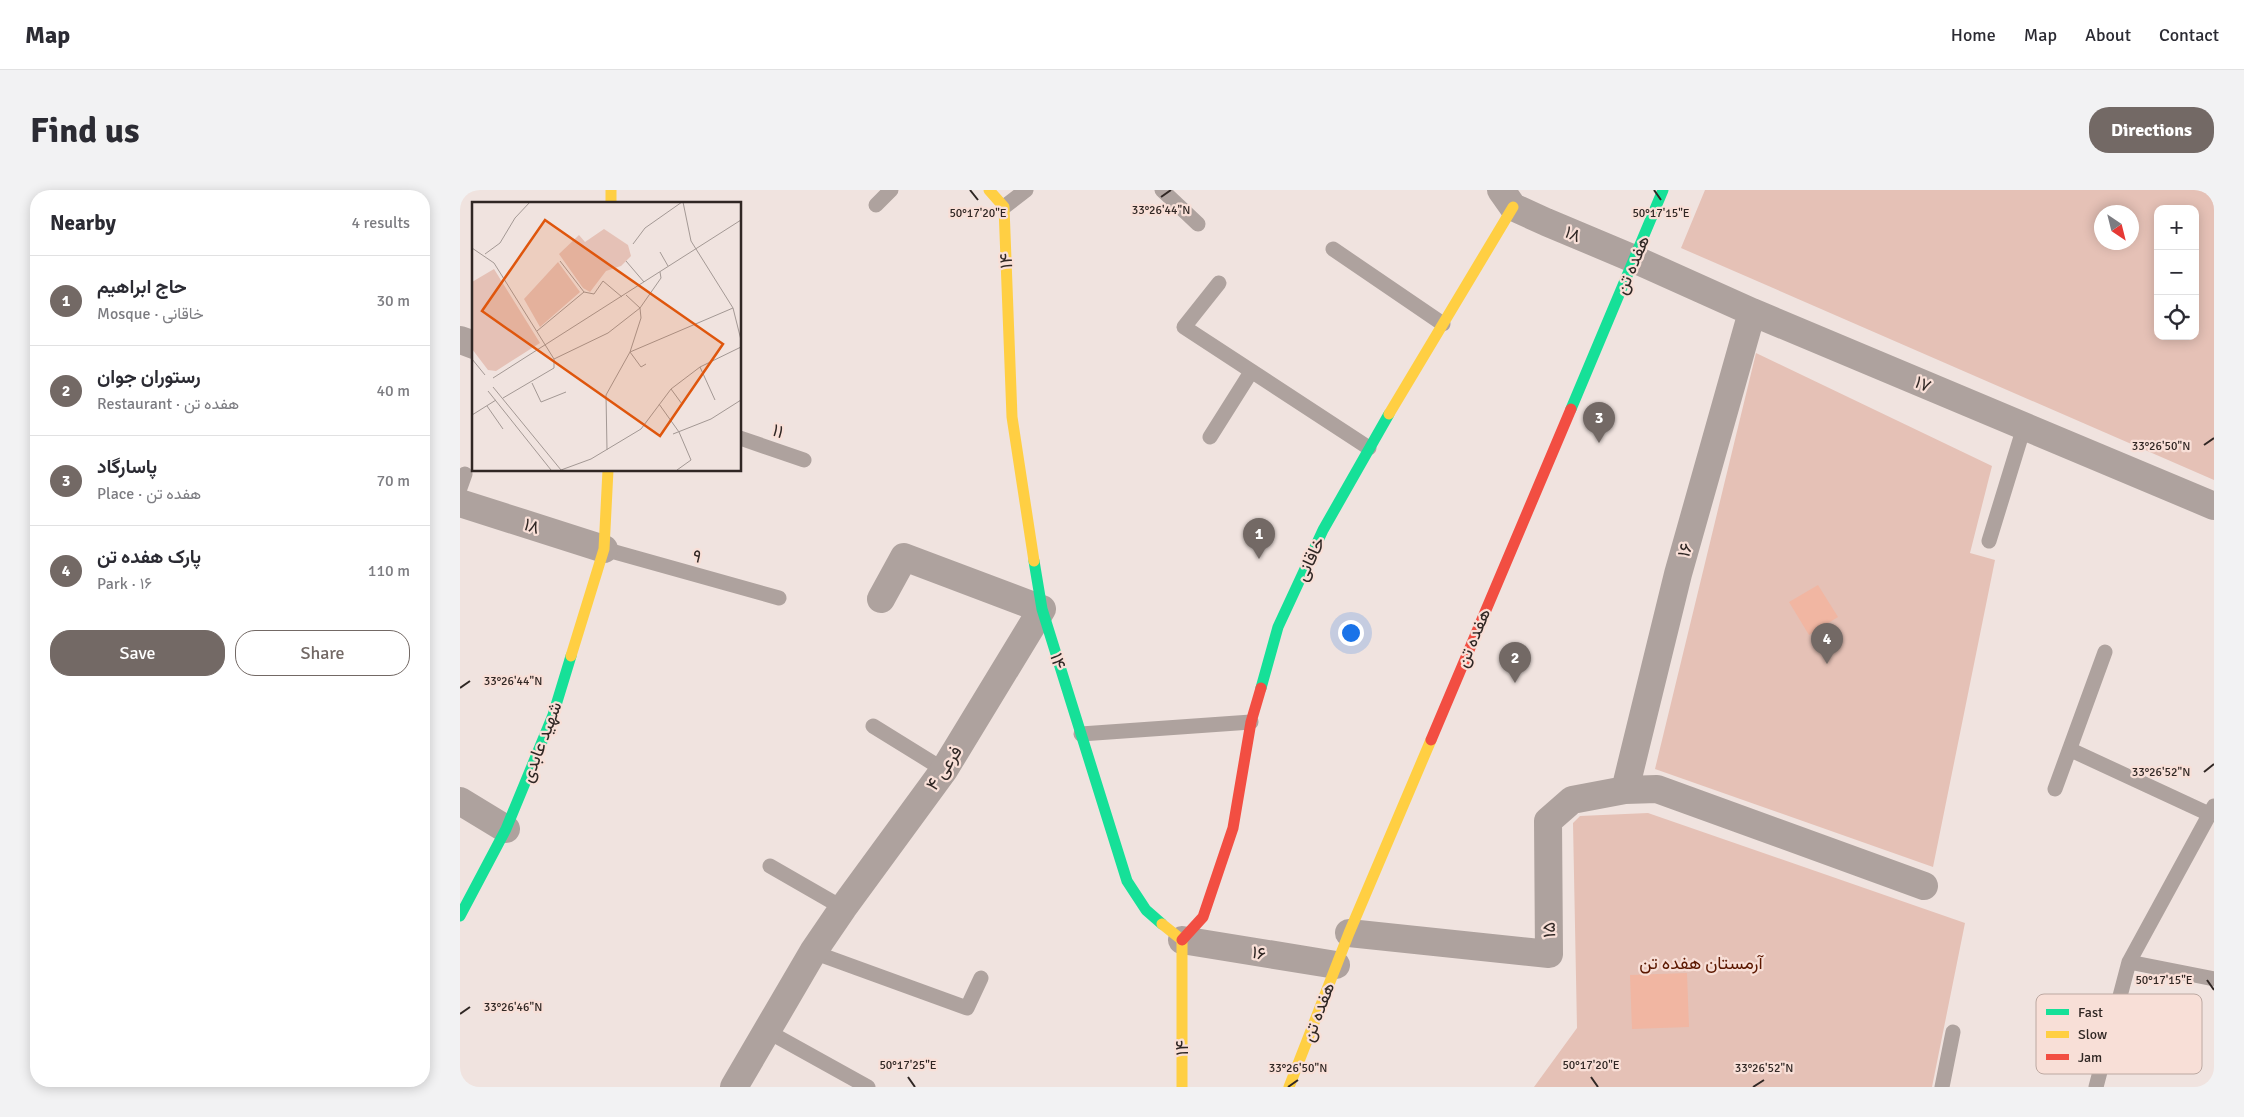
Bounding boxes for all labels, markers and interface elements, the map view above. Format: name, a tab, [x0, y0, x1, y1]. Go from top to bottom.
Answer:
text: Map	[25, 20, 70, 50]
text: Home	[1951, 24, 1996, 46]
text: Map	[2024, 24, 2057, 46]
text: About	[2085, 24, 2131, 46]
text: Contact	[2159, 24, 2219, 46]
button: Directions	[2089, 107, 2214, 153]
text: Find us	[30, 109, 140, 152]
inset map	[472, 202, 741, 471]
text: 33°26'44"N	[1132, 203, 1190, 218]
north arrow	[2094, 205, 2139, 250]
map controls	[2154, 205, 2199, 340]
button: +	[2154, 205, 2199, 250]
text: 50°17'20"E	[949, 206, 1007, 221]
text: 50°17'15"E	[1632, 206, 1690, 221]
text: Nearby	[50, 210, 116, 236]
text: 4 results	[351, 213, 410, 233]
street label: ۱۸	[1562, 221, 1584, 247]
street label: هفده تن	[1610, 232, 1654, 298]
button: −	[2154, 250, 2199, 295]
street label: ۱۴	[995, 253, 1017, 269]
text: حاج ابراهیم	[97, 275, 187, 299]
text: 1	[62, 291, 70, 311]
text: 30 m	[376, 291, 410, 311]
button: locate	[2154, 295, 2199, 340]
text: Mosque · خاقانی	[97, 304, 204, 324]
text: رستوران جوان	[97, 365, 201, 389]
street label: ۱۷	[1911, 371, 1935, 397]
text: 2	[62, 381, 70, 401]
text: 40 m	[376, 381, 410, 401]
text: Restaurant · هفده تن	[97, 394, 239, 414]
pin: 3	[1583, 402, 1615, 443]
street label: ۱۱	[770, 419, 786, 443]
text: 33°26'50"N	[2132, 439, 2190, 454]
text: پاسارگاد	[97, 455, 157, 479]
text: 3	[62, 471, 70, 491]
text: 70 m	[376, 471, 410, 491]
text: Place · هفده تن	[97, 484, 201, 504]
street label: ۱۸	[521, 513, 543, 539]
pin: 1	[1243, 518, 1275, 559]
street label: خاقانی	[1290, 533, 1330, 585]
street label: ۱۶	[1673, 540, 1698, 560]
street label: ۹	[690, 544, 704, 568]
text: پارک هفده تن	[97, 545, 201, 569]
text: 4	[62, 561, 70, 581]
text: 110 m	[368, 561, 410, 581]
text: Park · ۱۶	[97, 574, 152, 594]
street label: هفده تن	[1451, 605, 1495, 671]
your location	[1338, 620, 1364, 646]
pin: 4	[1811, 623, 1843, 664]
button: Save	[50, 630, 225, 676]
button: Share	[235, 630, 410, 676]
pin: 2	[1499, 642, 1531, 683]
street label: ۱۴	[1045, 650, 1071, 672]
text: 33°26'44"N	[484, 674, 542, 689]
street label: شهید عابدی	[516, 698, 566, 786]
street label: فرعی ۴	[921, 741, 967, 795]
text: 33°26'52"N	[2132, 765, 2190, 780]
street label: ۱۵	[1538, 922, 1560, 938]
street label: ۱۶	[1250, 941, 1268, 965]
park label: آرمستان هفده تن	[1639, 952, 1764, 974]
text: 50°17'15"E	[2135, 973, 2193, 988]
street label: هفده تن	[1297, 979, 1339, 1045]
legend	[2036, 994, 2202, 1074]
text: 33°26'46"N	[484, 1000, 542, 1015]
text: Fast	[2078, 1004, 2103, 1021]
text: Slow	[2078, 1026, 2107, 1043]
street label: ۱۴	[1171, 1040, 1193, 1056]
text: Jam	[2078, 1049, 2102, 1066]
text: 50°17'25"E	[879, 1058, 937, 1073]
text: 50°17'20"E	[1562, 1058, 1620, 1073]
text: 33°26'50"N	[1269, 1061, 1327, 1076]
text: 33°26'52"N	[1735, 1061, 1793, 1076]

